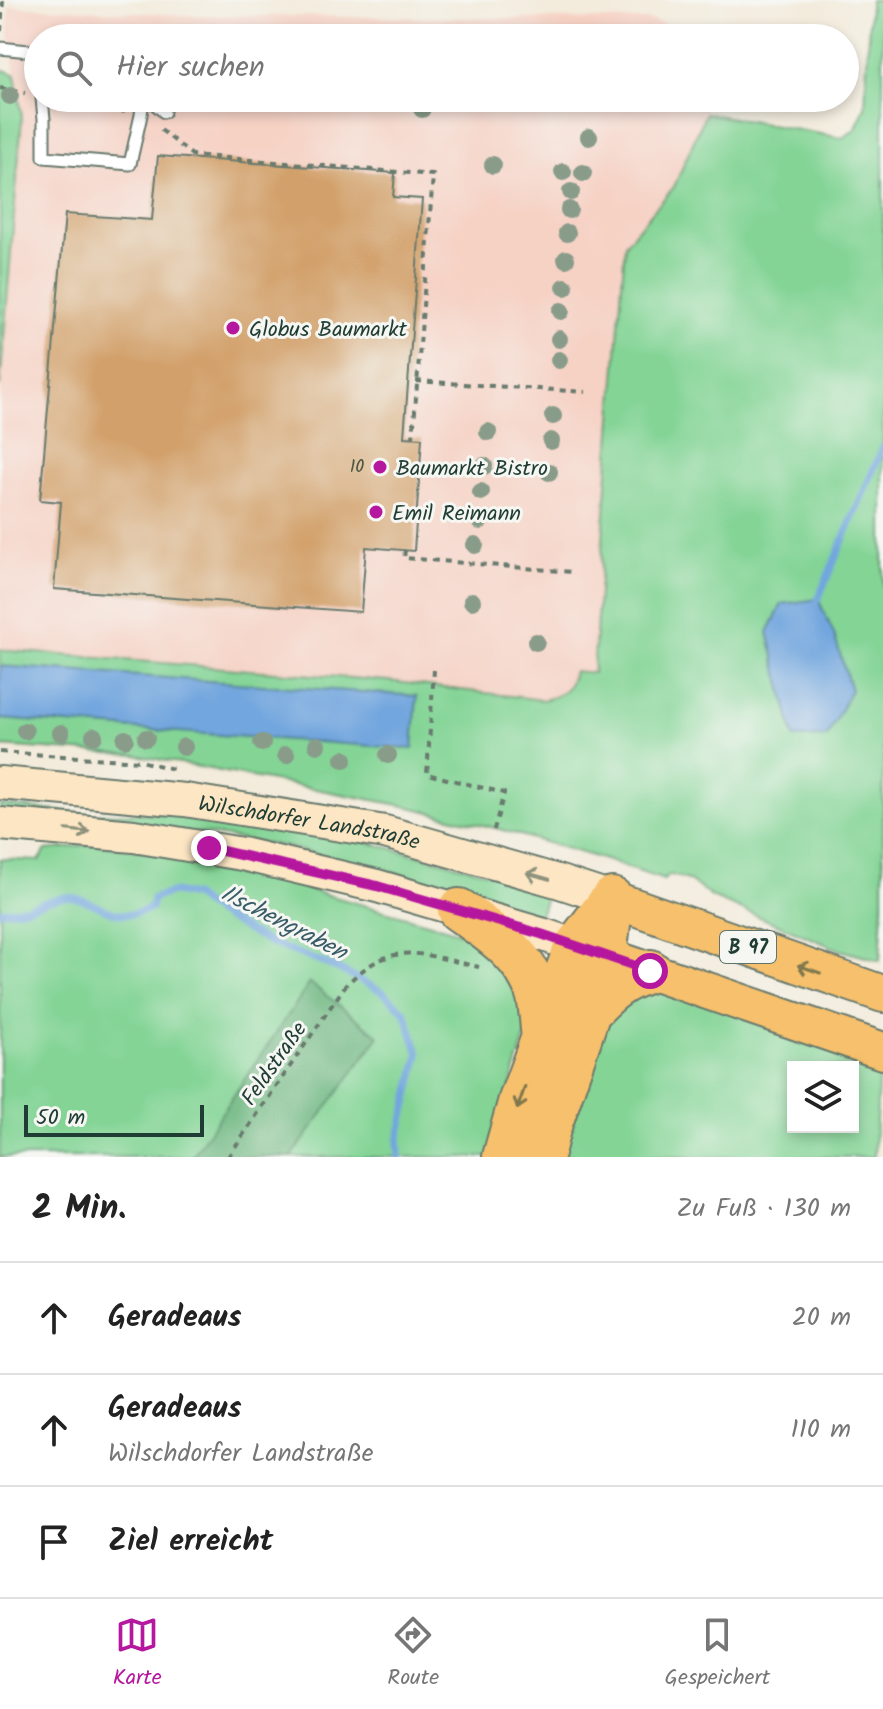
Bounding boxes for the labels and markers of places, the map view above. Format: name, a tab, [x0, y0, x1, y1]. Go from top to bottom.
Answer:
place label: Globus Baumarkt	[249, 313, 407, 348]
marker: Globus Baumarkt	[224, 319, 242, 337]
place label: Baumarkt Bistro	[396, 452, 548, 487]
marker: Baumarkt Bistro	[371, 458, 389, 476]
place label: Emil Reimann	[392, 497, 521, 532]
marker: Emil Reimann	[367, 503, 385, 521]

